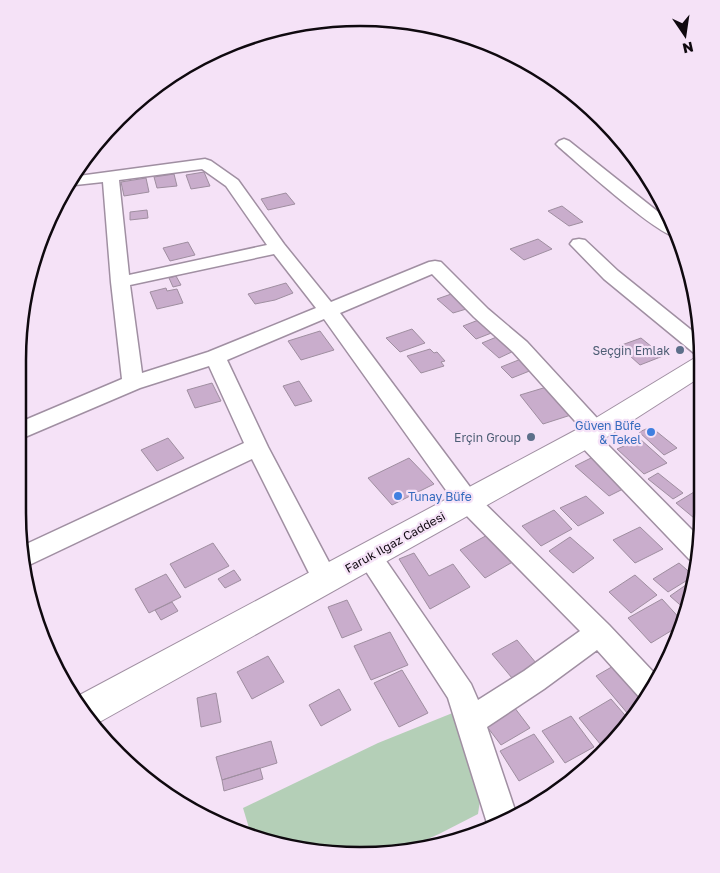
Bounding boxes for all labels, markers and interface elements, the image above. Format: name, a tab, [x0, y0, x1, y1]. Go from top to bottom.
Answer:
north arrow	[660, 10, 710, 60]
text: N	[681, 39, 695, 58]
place label: Seçgin Emlak	[593, 343, 670, 358]
marker: Seçgin Emlak	[674, 344, 686, 356]
place label: Güven Büfe & Tekel	[575, 418, 641, 447]
marker: Güven Büfe & Tekel	[645, 426, 657, 438]
place label: Erçin Group	[454, 430, 521, 445]
marker: Erçin Group	[525, 431, 537, 443]
place label: Tunay Büfe	[408, 489, 472, 504]
marker: Tunay Büfe	[392, 490, 404, 502]
street label: Faruk Ilgaz Caddesi	[342, 508, 448, 576]

